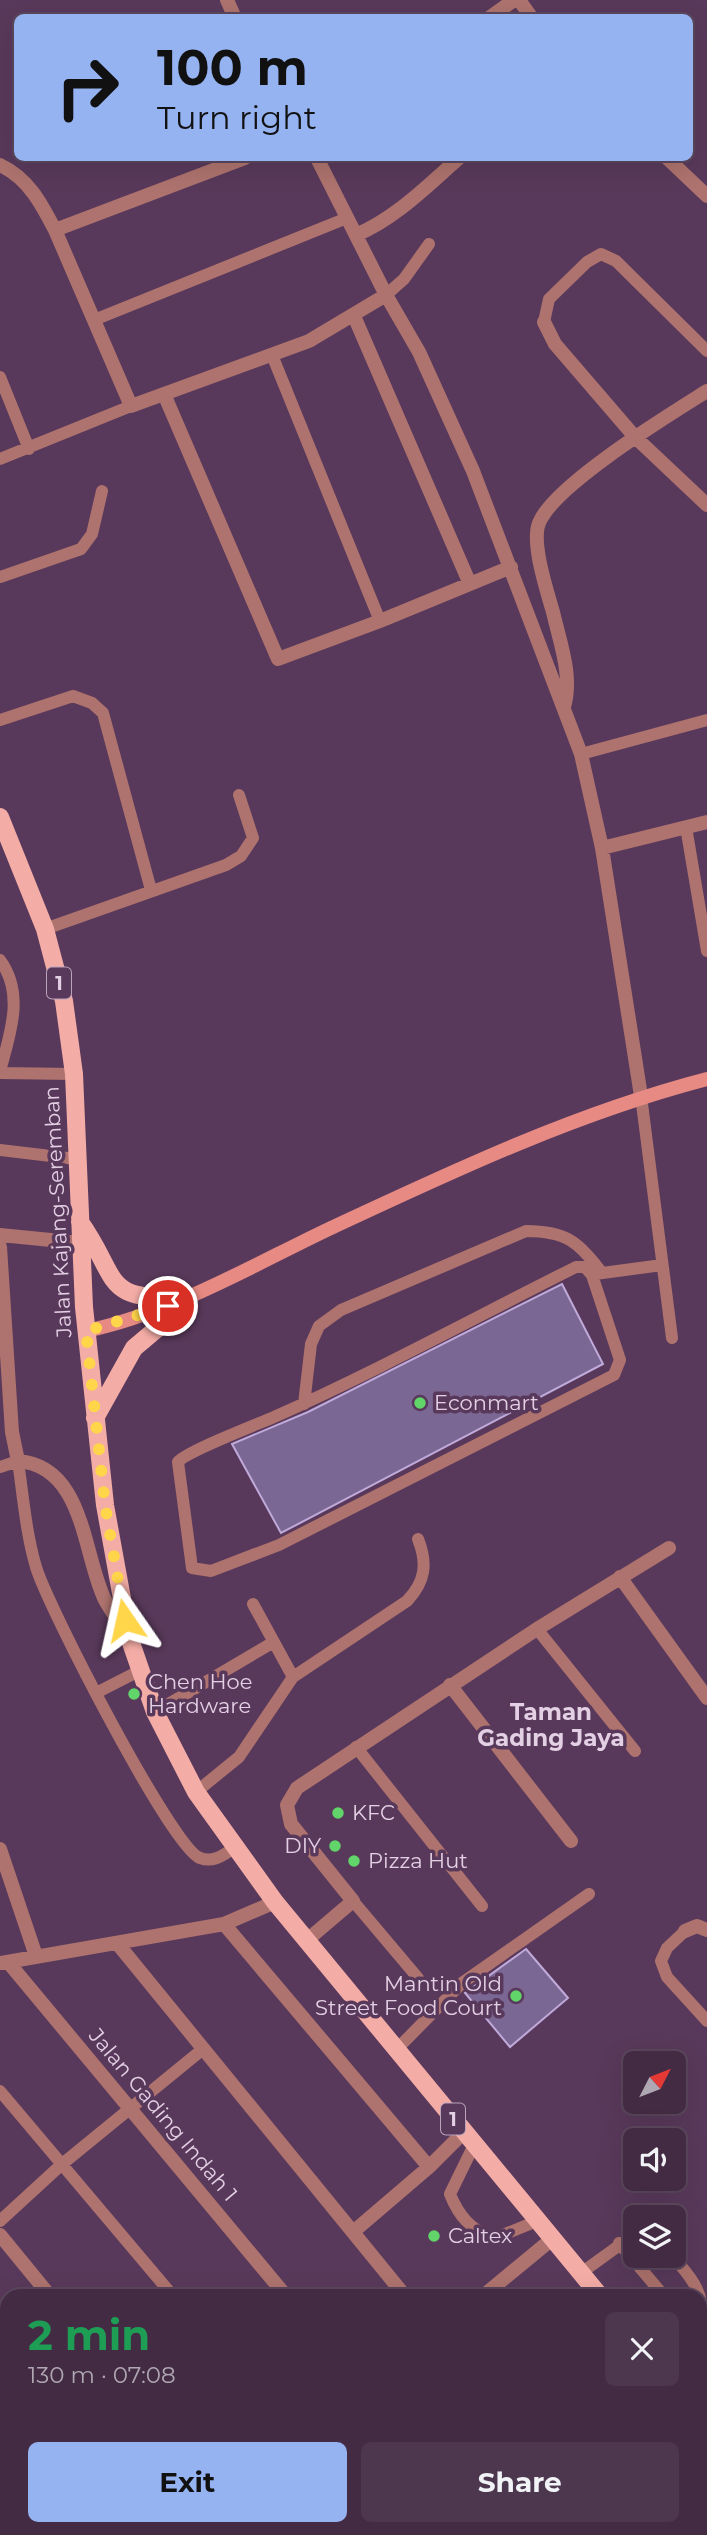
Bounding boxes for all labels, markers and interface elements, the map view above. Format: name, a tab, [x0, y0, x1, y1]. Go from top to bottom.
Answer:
text: 100 m	[157, 38, 308, 97]
icon: right	[42, 42, 133, 133]
text: Turn right	[157, 98, 317, 137]
road number: 1	[47, 967, 71, 998]
street label: Jalan Kajang-Seremban	[38, 1086, 77, 1339]
pin	[138, 1276, 198, 1336]
icon: arrive	[149, 1287, 187, 1325]
place label: Econmart	[434, 1390, 539, 1415]
marker: Econmart	[412, 1395, 428, 1411]
position arrow	[88, 1583, 162, 1657]
place label: Chen Hoe Hardware	[148, 1669, 252, 1718]
marker: Chen Hoe Hardware	[126, 1686, 142, 1702]
district label: Taman Gading Jaya	[477, 1698, 625, 1752]
place label: KFC	[352, 1800, 395, 1825]
marker: KFC	[330, 1805, 346, 1821]
place label: DIY	[284, 1833, 322, 1858]
marker: DIY	[327, 1838, 343, 1854]
place label: Pizza Hut	[368, 1848, 468, 1873]
marker: Pizza Hut	[346, 1853, 362, 1869]
place label: Mantin Old Street Food Court	[315, 1971, 502, 2020]
marker: Mantin Old Street Food Court	[508, 1988, 524, 2004]
street label: Jalan Gading Indah 1	[83, 2022, 243, 2206]
north arrow	[623, 2051, 686, 2114]
map controls	[623, 2051, 686, 2268]
road number: 1	[441, 2104, 465, 2134]
button: sound	[623, 2128, 686, 2191]
button: layers	[623, 2205, 686, 2268]
place label: Caltex	[448, 2223, 512, 2248]
marker: Caltex	[426, 2228, 442, 2244]
text: 2 min	[28, 2309, 150, 2361]
button: close	[605, 2312, 679, 2386]
text: 130 m · 07:08	[28, 2361, 176, 2389]
button: Exit	[28, 2442, 347, 2522]
button: Share	[361, 2442, 679, 2522]

